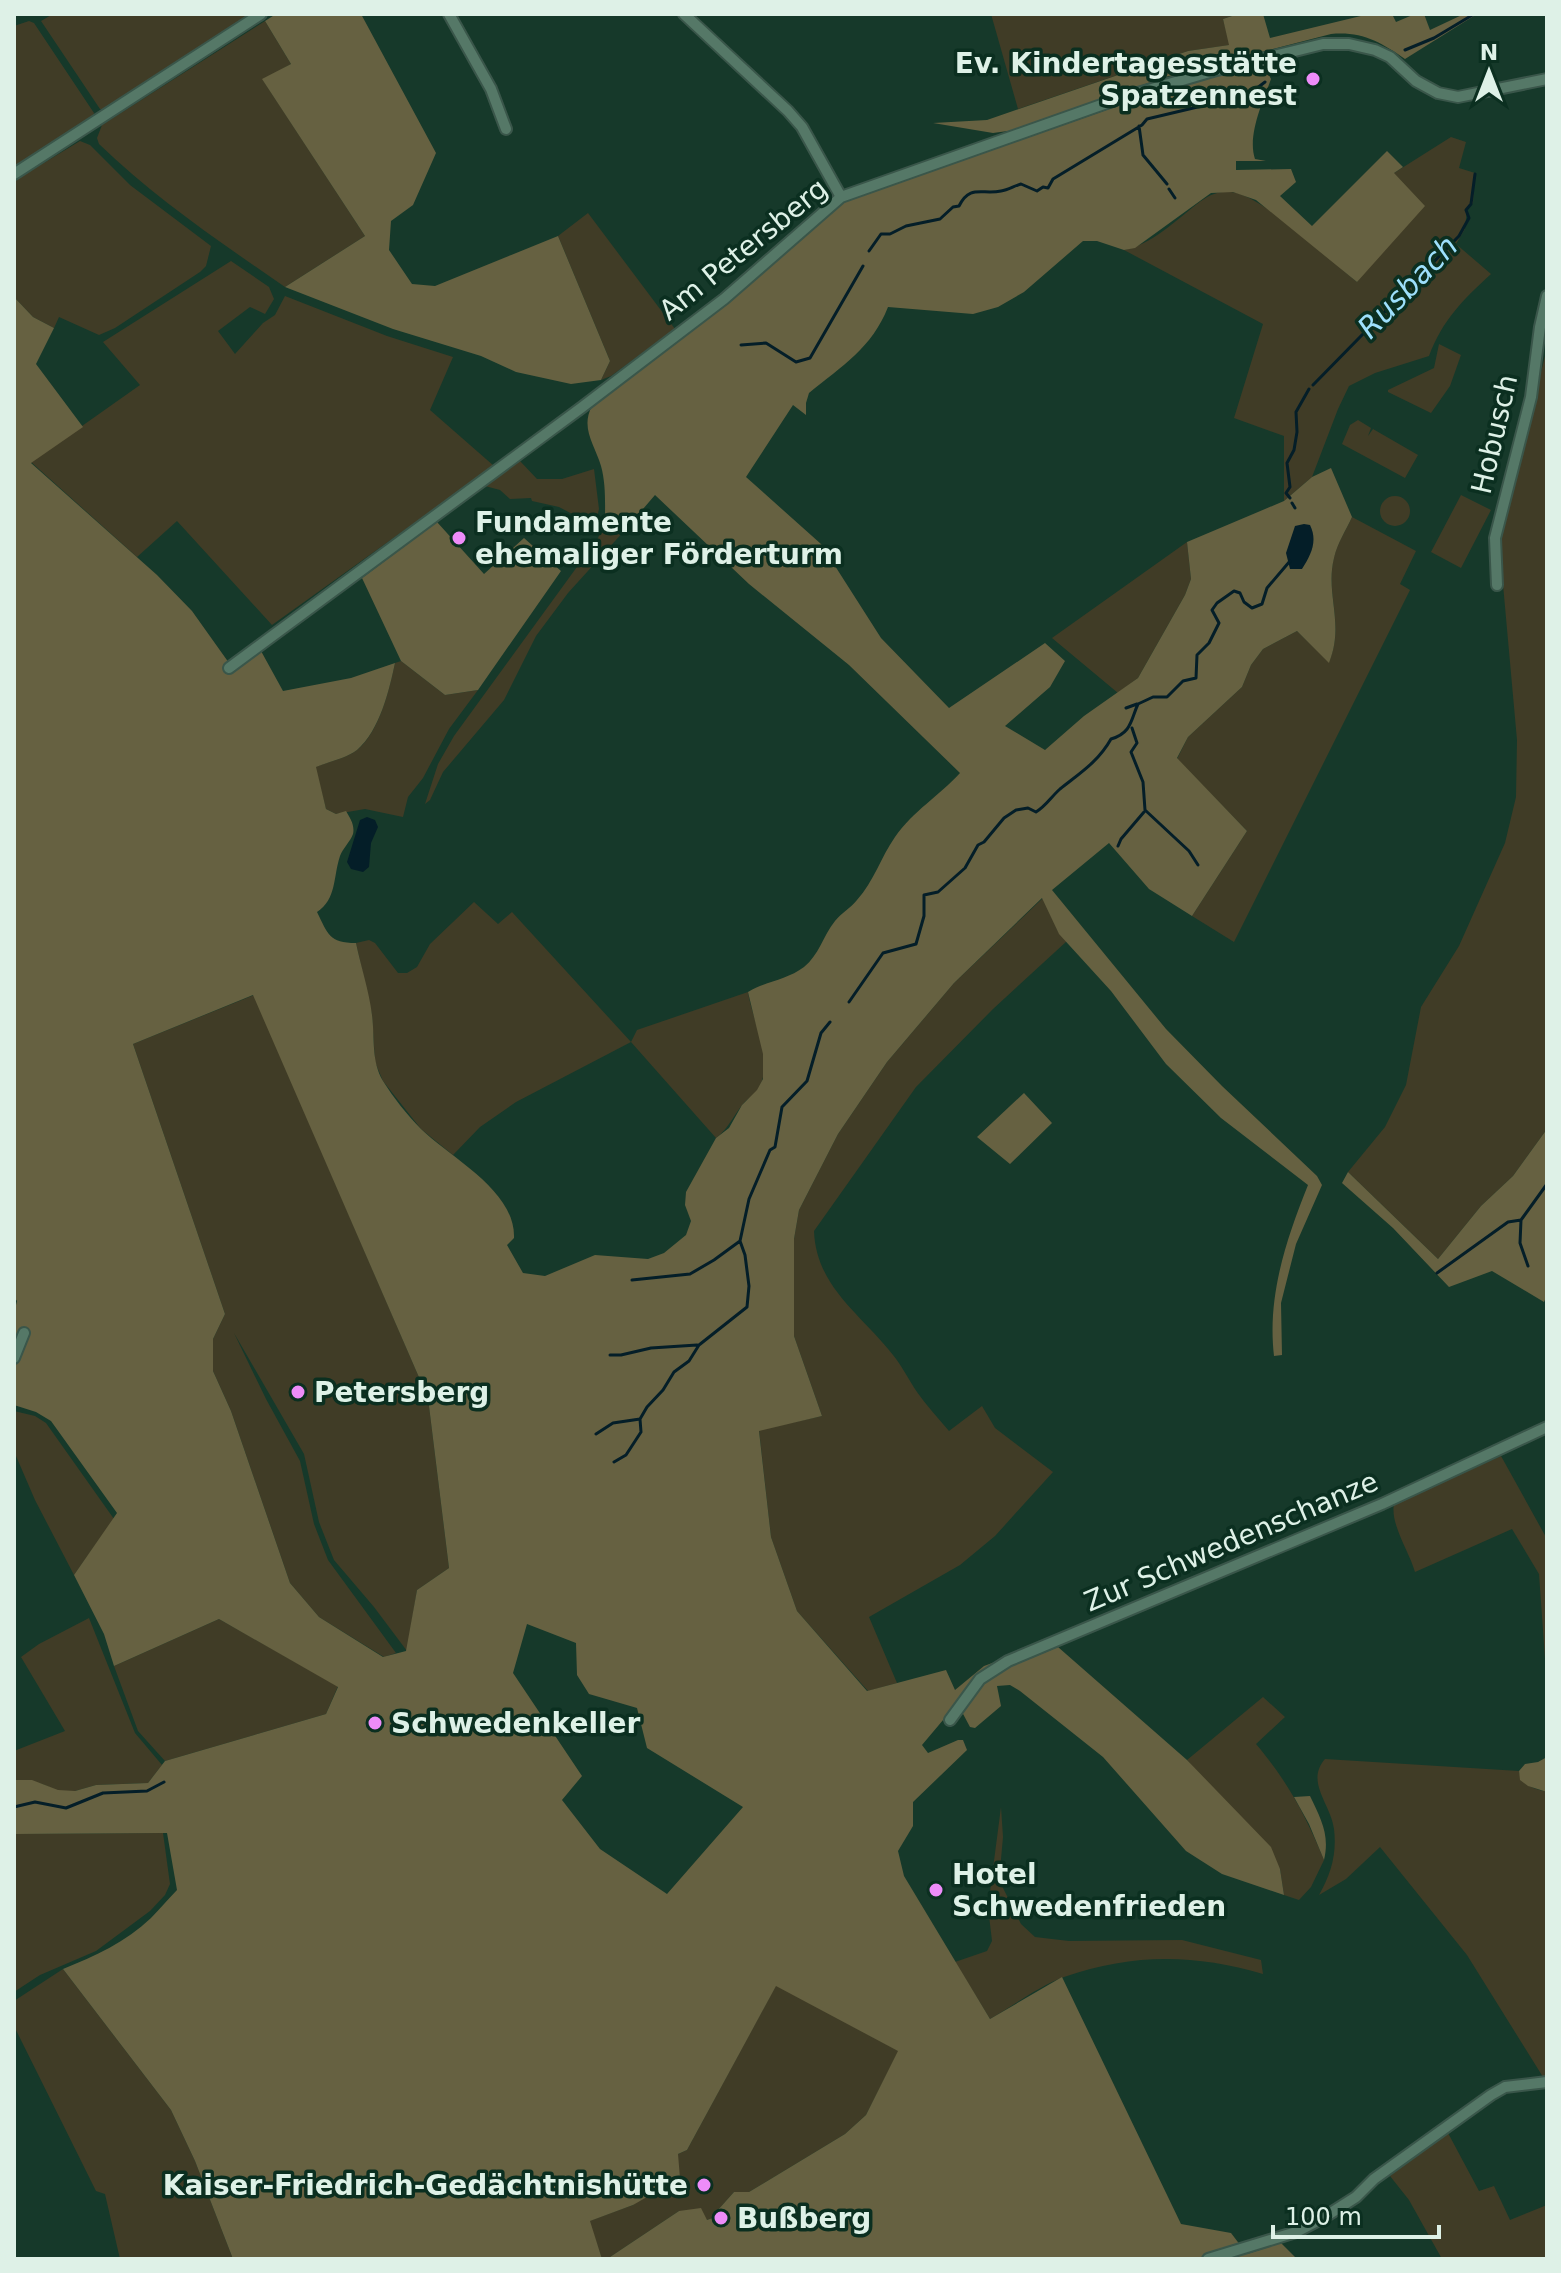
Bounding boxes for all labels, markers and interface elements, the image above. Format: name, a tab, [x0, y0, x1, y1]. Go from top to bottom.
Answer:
north arrow	[1449, 32, 1529, 112]
text: N	[1480, 40, 1498, 65]
place label: Ev. Kindertagesstätte Spatzennest	[955, 47, 1297, 112]
marker: Ev. Kindertagesstätte Spatzennest	[1304, 70, 1322, 88]
street label: Am Petersberg	[653, 172, 834, 327]
water label: Rusbach	[1350, 228, 1465, 345]
street label: Hobusch	[1465, 371, 1524, 497]
place label: Fundamente ehemaliger Förderturm	[475, 506, 843, 571]
marker: Fundamente ehemaliger Förderturm	[450, 529, 468, 547]
place label: Petersberg	[314, 1376, 489, 1409]
marker: Petersberg	[289, 1383, 307, 1401]
street label: Zur Schwedenschanze	[1079, 1465, 1383, 1618]
place label: Schwedenkeller	[391, 1707, 641, 1740]
marker: Schwedenkeller	[366, 1714, 384, 1732]
place label: Hotel Schwedenfrieden	[952, 1858, 1226, 1923]
marker: Hotel Schwedenfrieden	[927, 1881, 945, 1899]
place label: Kaiser-Friedrich-Gedächtnishütte	[163, 2169, 688, 2202]
marker: Kaiser-Friedrich-Gedächtnishütte	[695, 2176, 713, 2194]
scale bar	[1273, 2189, 1439, 2239]
place label: Bußberg	[737, 2202, 871, 2235]
text: 100 m	[1285, 2203, 1362, 2231]
marker: Bußberg	[712, 2209, 730, 2227]

